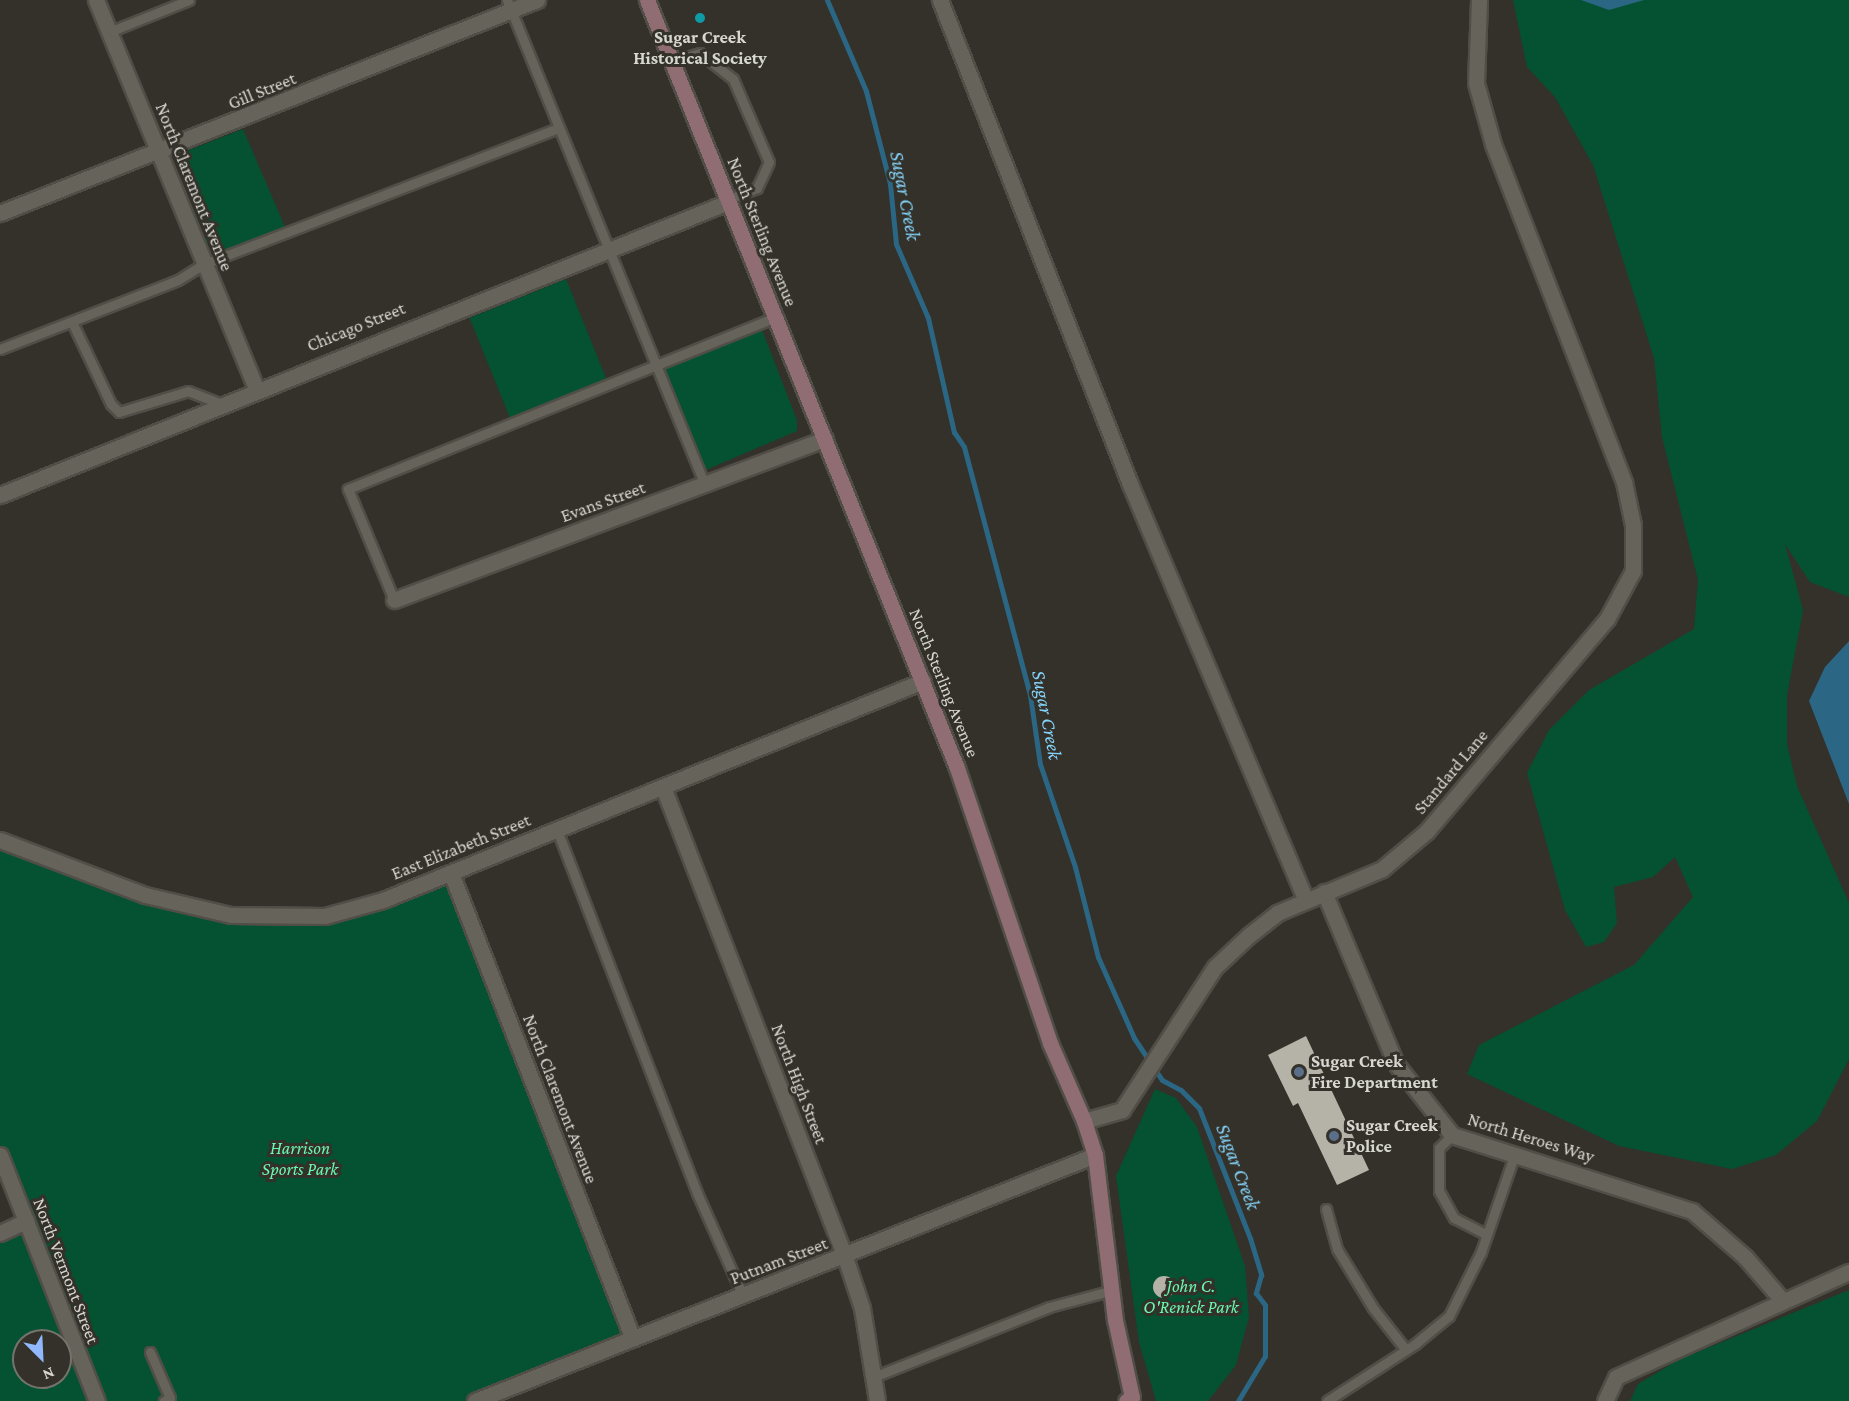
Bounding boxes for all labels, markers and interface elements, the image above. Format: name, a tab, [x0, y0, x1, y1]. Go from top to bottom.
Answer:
marker: Sugar Creek Historical Society	[693, 11, 707, 25]
place label: Sugar Creek Historical Society	[633, 27, 767, 70]
street label: Gill Street	[225, 68, 299, 114]
street label: North Claremont Avenue	[150, 100, 238, 274]
water label: Sugar Creek	[885, 149, 925, 243]
street label: North Sterling Avenue	[722, 154, 802, 310]
street label: Chicago Street	[304, 298, 408, 356]
street label: Evans Street	[558, 477, 648, 527]
street label: North Sterling Avenue	[904, 605, 984, 761]
water label: Sugar Creek	[1027, 668, 1067, 762]
street label: Standard Lane	[1409, 725, 1493, 819]
street label: East Elizabeth Street	[388, 809, 534, 885]
street label: North Claremont Avenue	[518, 1012, 602, 1186]
street label: North High Street	[766, 1021, 832, 1147]
place label: Sugar Creek Fire Department	[1311, 1051, 1438, 1094]
marker: Sugar Creek Fire Department	[1292, 1065, 1306, 1079]
street label: North Heroes Way	[1465, 1108, 1597, 1168]
place label: Sugar Creek Police	[1346, 1115, 1438, 1158]
water label: Sugar Creek	[1211, 1120, 1265, 1214]
marker: Sugar Creek Police	[1327, 1129, 1341, 1143]
park label: Harrison Sports Park	[262, 1138, 338, 1180]
street label: North Vermont Street	[28, 1195, 104, 1347]
street label: Putnam Street	[727, 1233, 831, 1289]
park label: John C. O'Renick Park	[1143, 1276, 1239, 1318]
north arrow	[12, 1329, 72, 1389]
text: N	[40, 1364, 57, 1384]

